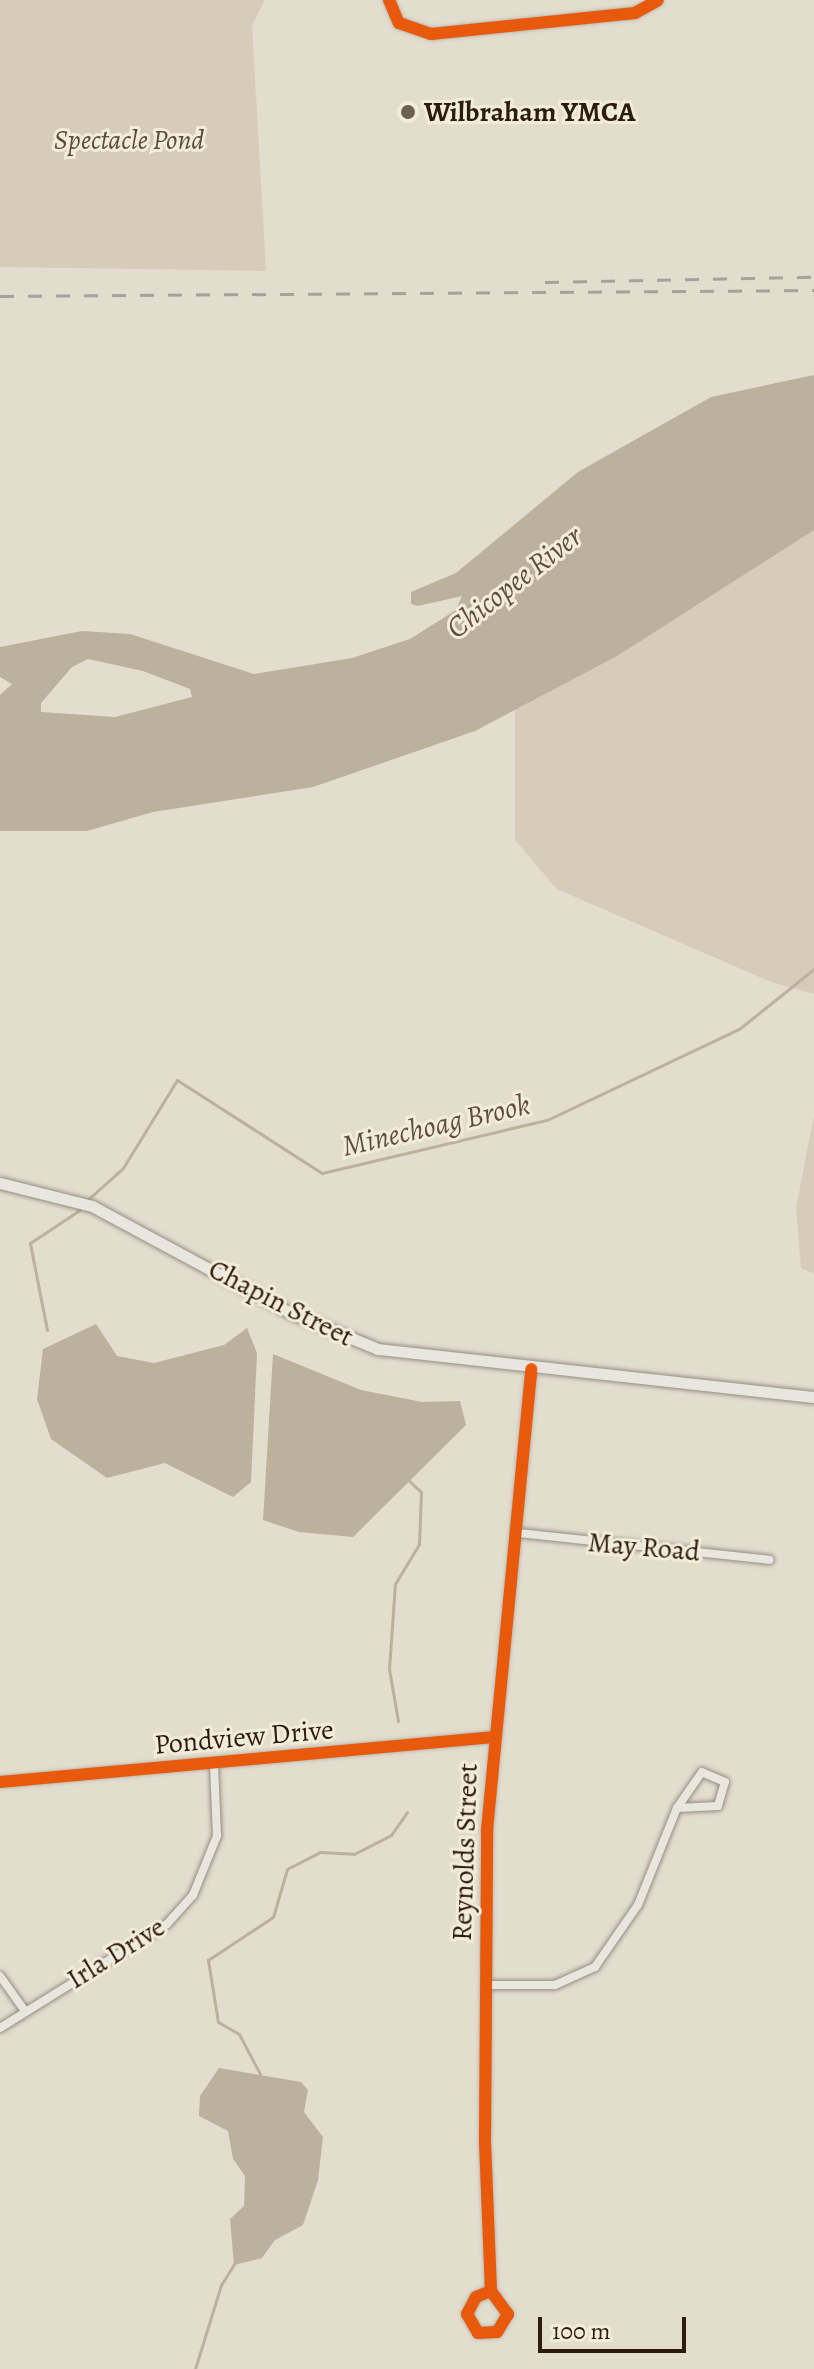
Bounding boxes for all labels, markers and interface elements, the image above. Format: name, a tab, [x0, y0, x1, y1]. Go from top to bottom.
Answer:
place label: Wilbraham YMCA	[424, 95, 636, 129]
marker: Wilbraham YMCA	[399, 103, 417, 121]
park label: Spectacle Pond	[54, 123, 204, 157]
water label: Chicopee River	[439, 518, 589, 646]
water label: Minechoag Brook	[339, 1086, 533, 1164]
street label: Chapin Street	[203, 1252, 359, 1354]
street label: May Road	[587, 1525, 701, 1569]
street label: Pondview Drive	[153, 1712, 335, 1762]
street label: Reynolds Street	[445, 1762, 485, 1942]
street label: Irla Drive	[61, 1910, 171, 1996]
scale bar	[542, 2301, 690, 2351]
text: 100 m	[552, 2315, 611, 2347]

